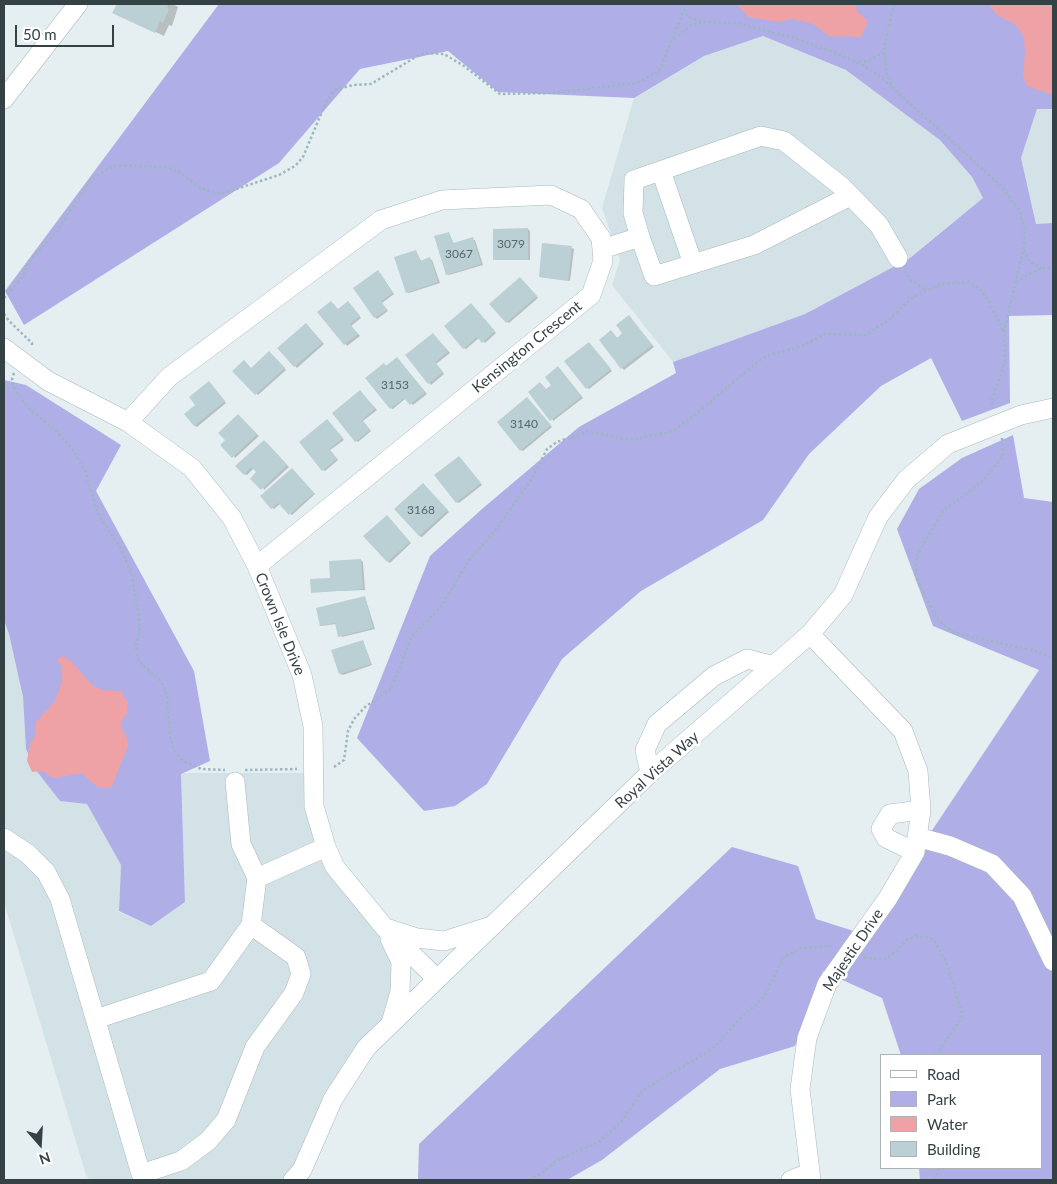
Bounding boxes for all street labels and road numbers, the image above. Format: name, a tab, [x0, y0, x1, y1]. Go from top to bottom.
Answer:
street label: Kensington Crescent	[468, 297, 586, 397]
street label: Crown Isle Drive	[251, 570, 309, 678]
street label: Royal Vista Way	[612, 728, 702, 812]
street label: Majestic Drive	[819, 906, 887, 994]

